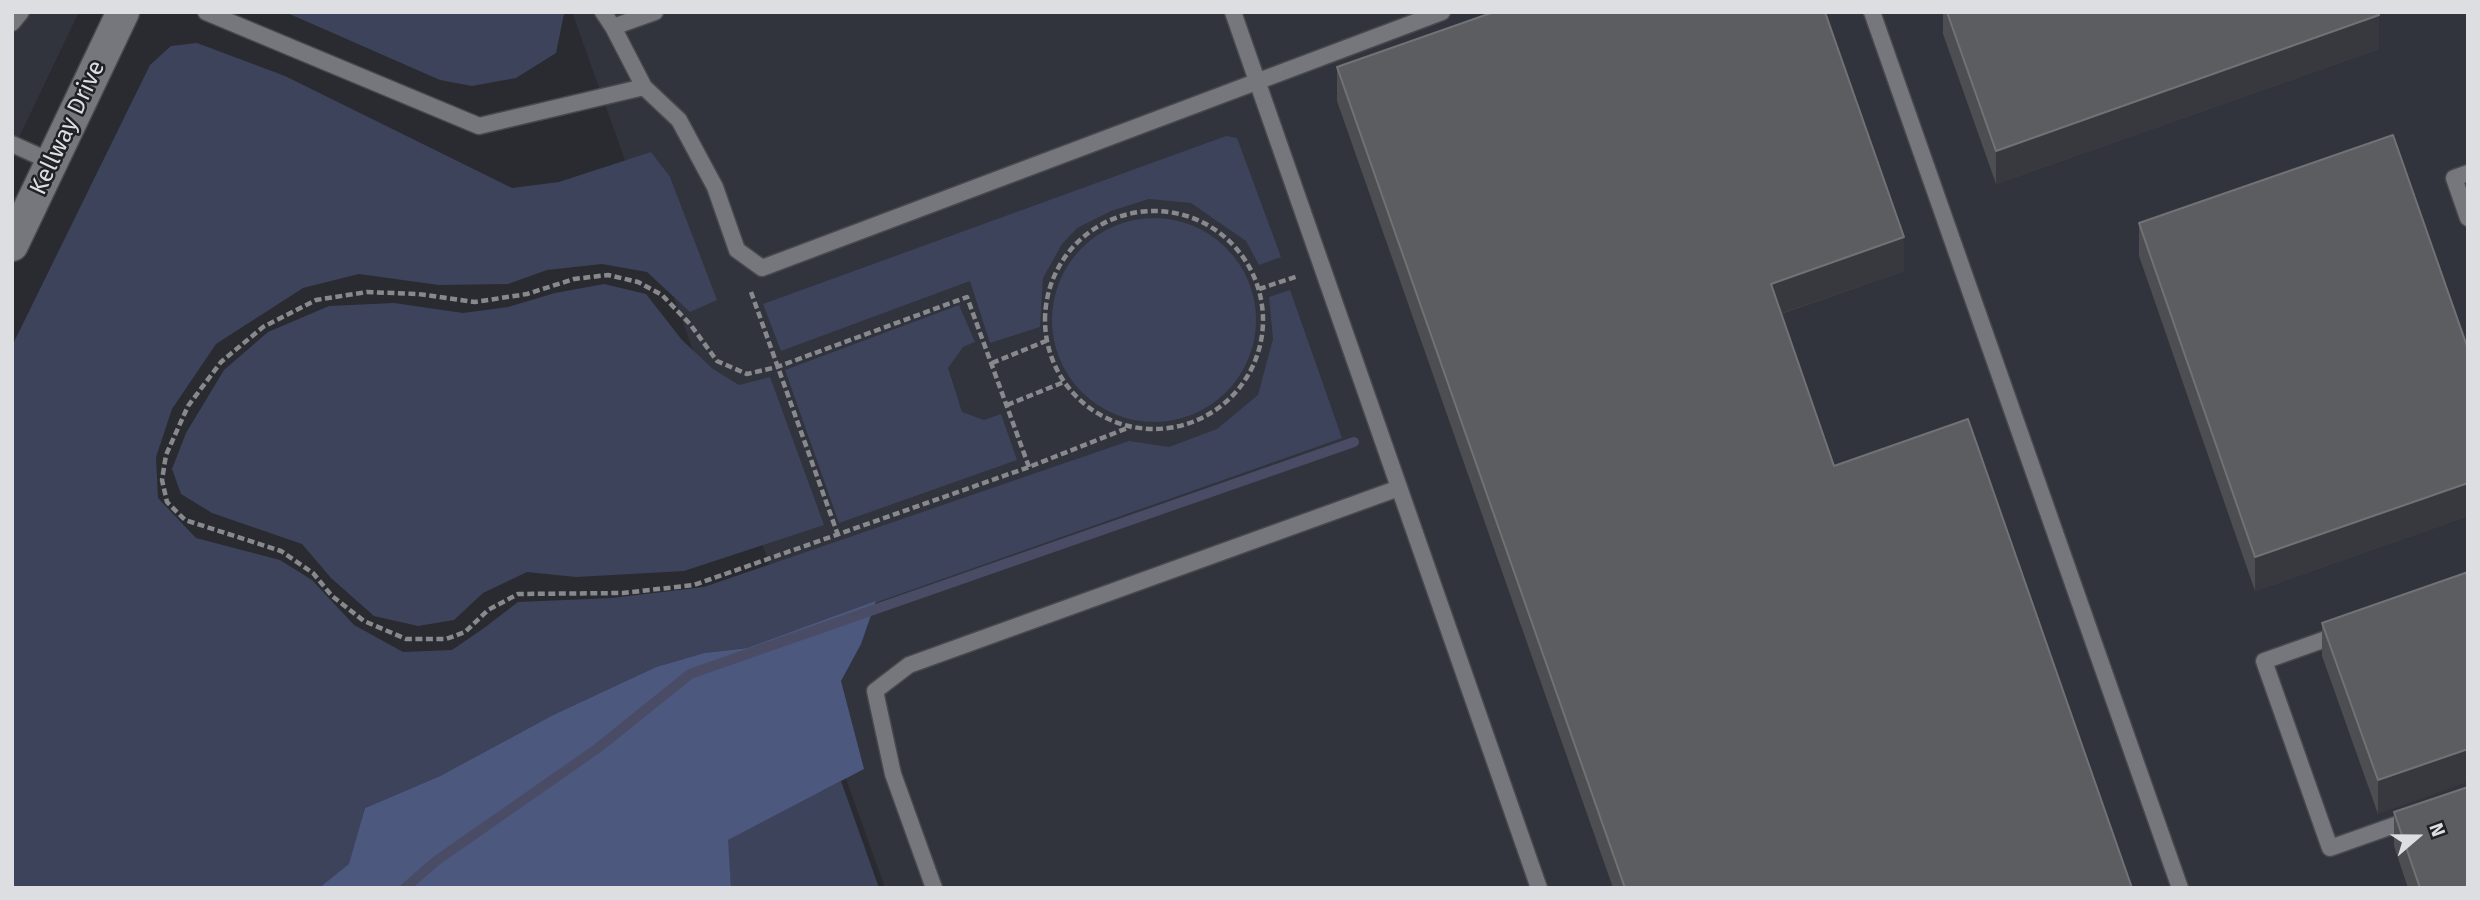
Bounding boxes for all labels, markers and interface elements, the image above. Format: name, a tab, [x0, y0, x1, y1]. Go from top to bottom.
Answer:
street label: Kellway Drive	[24, 56, 112, 200]
north arrow	[2382, 802, 2452, 872]
text: N	[2424, 820, 2450, 839]

